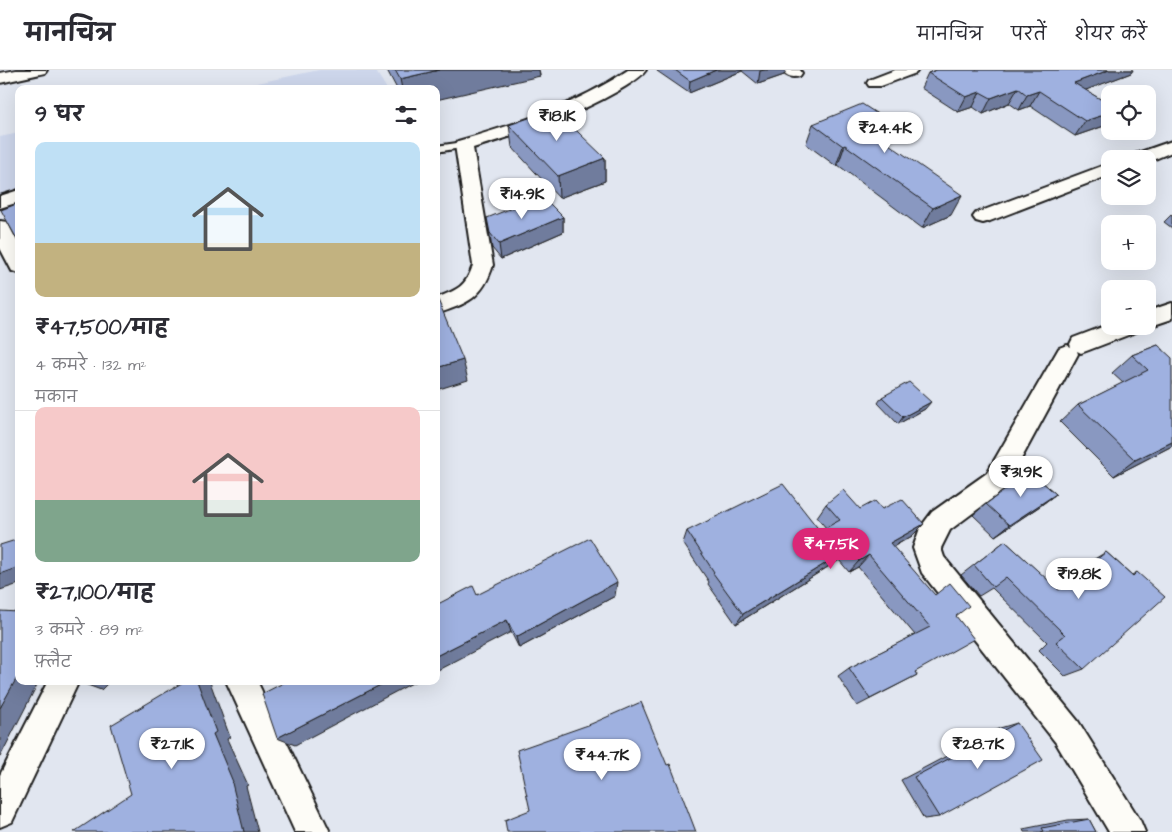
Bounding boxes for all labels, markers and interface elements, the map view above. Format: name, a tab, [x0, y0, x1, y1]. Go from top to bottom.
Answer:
text: मानचित्र	[25, 17, 114, 51]
text: मानचित्र	[917, 22, 983, 47]
text: परतें	[1011, 22, 1046, 47]
text: शेयर करें	[1074, 22, 1147, 47]
map controls	[1101, 85, 1156, 335]
button: locate	[1101, 85, 1156, 140]
text: 9 घर	[35, 100, 83, 129]
pin: ₹18.1K	[516, 100, 598, 142]
icon: filters	[392, 101, 420, 129]
text: ₹18.1K	[538, 105, 576, 127]
pin: ₹24.4K	[844, 112, 926, 154]
text: ₹24.4K	[858, 117, 912, 139]
button: layers	[1101, 150, 1156, 205]
icon: home	[183, 174, 273, 264]
pin: ₹14.9K	[481, 178, 563, 220]
text: ₹14.9K	[500, 183, 544, 205]
button: +	[1101, 215, 1156, 270]
button: −	[1101, 280, 1156, 335]
text: ₹47,500/माह	[35, 313, 168, 342]
text: 4 कमरे · 132 m²	[35, 354, 146, 376]
text: मकान	[35, 386, 77, 408]
icon: home	[183, 440, 273, 530]
pin: ₹31.9K	[980, 456, 1062, 498]
text: ₹31.9K	[1000, 461, 1042, 483]
pin: ₹47.5K	[790, 528, 872, 570]
text: ₹47.5K	[804, 533, 858, 555]
pin: ₹19.8K	[1038, 558, 1120, 600]
text: ₹19.8K	[1057, 563, 1101, 585]
text: ₹27,100/माह	[35, 578, 154, 607]
text: 3 कमरे · 89 m²	[35, 619, 144, 641]
text: फ़्लैट	[35, 651, 71, 673]
pin: ₹27.1K	[131, 728, 213, 770]
pin: ₹28.7K	[937, 728, 1019, 770]
text: ₹27.1K	[150, 733, 194, 755]
text: ₹28.7K	[952, 733, 1004, 755]
pin: ₹44.7K	[561, 738, 643, 781]
text: ₹44.7K	[575, 744, 629, 766]

